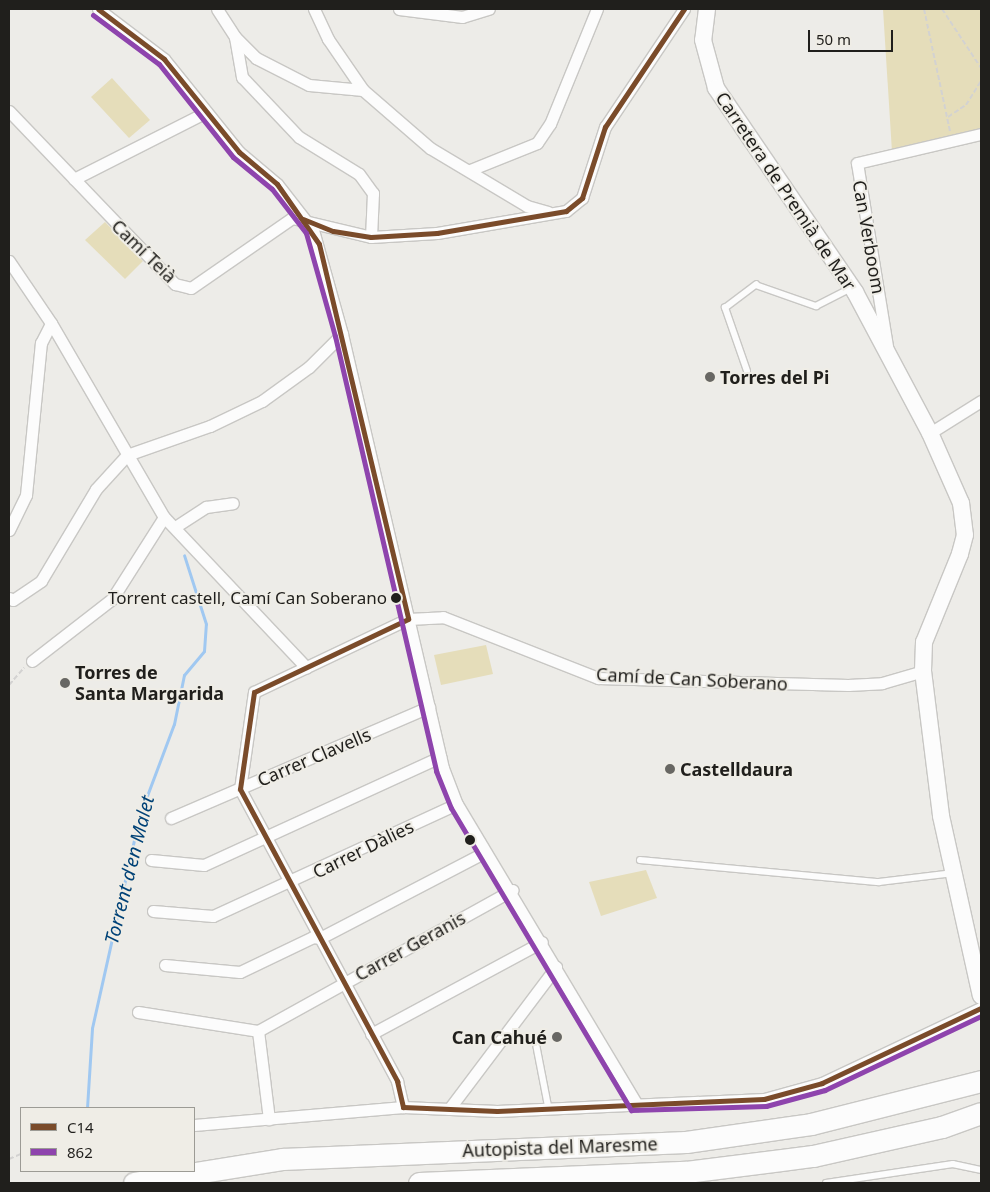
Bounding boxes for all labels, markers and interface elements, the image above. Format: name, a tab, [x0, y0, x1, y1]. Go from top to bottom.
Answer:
scale bar	[810, 20, 895, 52]
text: 50 m	[816, 29, 851, 49]
street label: Carretera de Premià de Mar	[711, 88, 861, 294]
street label: Can Verboom	[848, 179, 890, 295]
street label: Camí Teià	[107, 215, 181, 287]
place label: Torres del Pi	[720, 366, 829, 388]
marker: Torres del Pi	[704, 371, 716, 383]
place label: Torrent castell, Camí Can Soberano	[108, 588, 387, 608]
marker: Torrent castell, Camí Can Soberano	[391, 593, 401, 603]
place label: Torres de Santa Margarida	[75, 662, 224, 704]
street label: Camí de Can Soberano	[596, 663, 788, 695]
marker: Torres de Santa Margarida	[59, 677, 71, 689]
street label: Carrer Clavells	[254, 723, 374, 791]
place label: Castelldaura	[680, 758, 793, 780]
marker: Castelldaura	[664, 763, 676, 775]
water label: Torrent d'en Malet	[101, 793, 159, 947]
street label: Carrer Dàlies	[309, 815, 417, 883]
unlabelled marker	[465, 835, 475, 845]
street label: Carrer Geranis	[351, 907, 469, 985]
place label: Can Cahué	[452, 1026, 547, 1048]
marker: Can Cahué	[551, 1031, 563, 1043]
legend	[20, 1107, 195, 1172]
text: C14	[67, 1117, 94, 1137]
street label: Autopista del Maresme	[462, 1133, 658, 1161]
text: 862	[67, 1142, 93, 1162]

